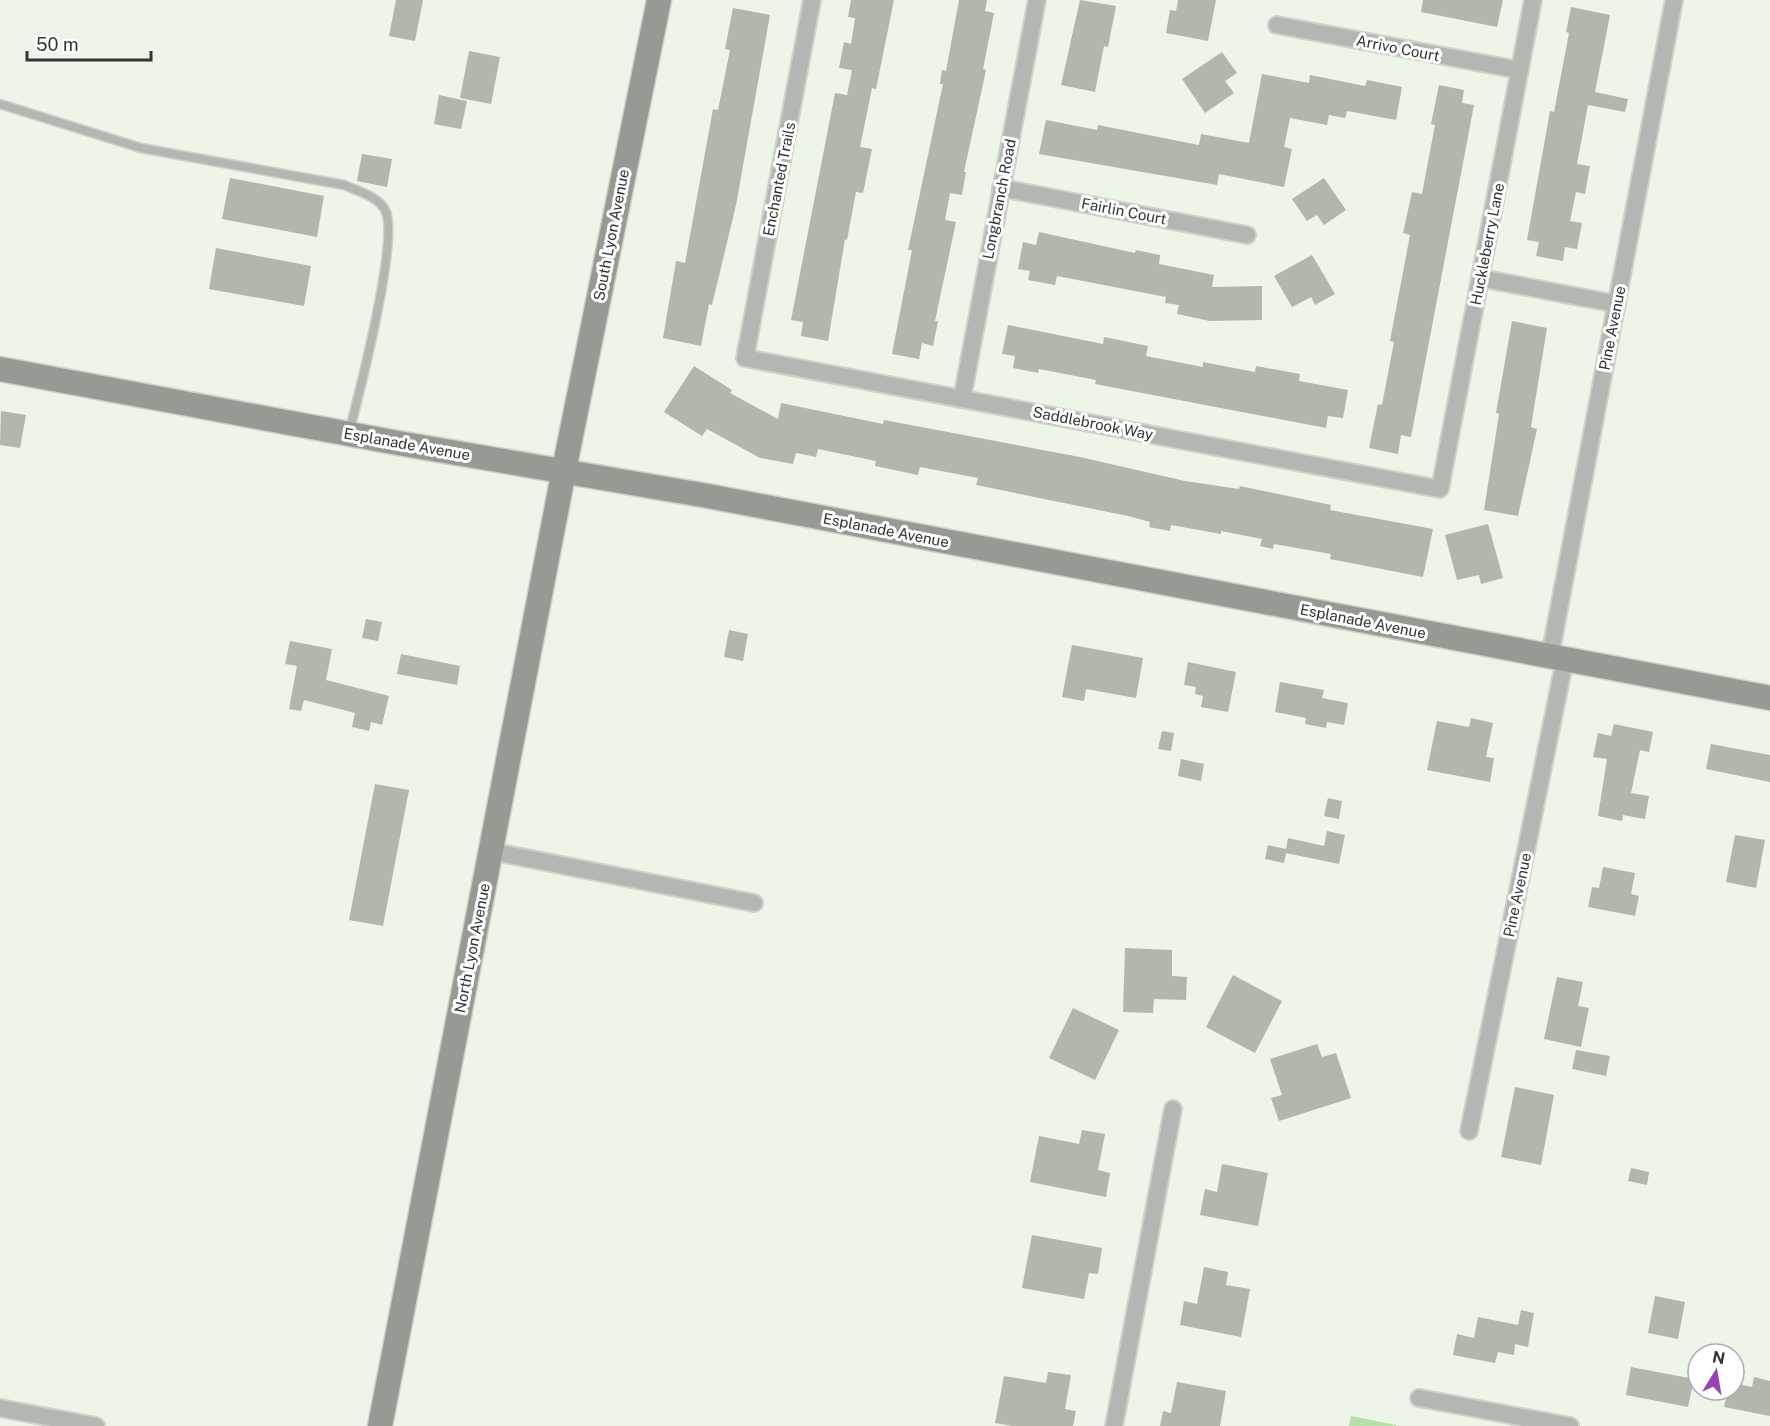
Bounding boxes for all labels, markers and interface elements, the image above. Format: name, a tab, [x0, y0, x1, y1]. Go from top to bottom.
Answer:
scale bar	[27, 24, 152, 62]
street label: Arrivo Court	[1355, 32, 1441, 64]
text: 50 m	[36, 34, 79, 55]
street label: Enchanted Trails	[760, 121, 798, 237]
street label: Longbranch Road	[979, 137, 1019, 261]
street label: South Lyon Avenue	[590, 168, 632, 302]
street label: Huckleberry Lane	[1467, 181, 1507, 307]
street label: Fairlin Court	[1080, 194, 1168, 228]
street label: Pine Avenue	[1595, 284, 1629, 372]
street label: Saddlebrook Way	[1031, 403, 1155, 443]
street label: Esplanade Avenue	[343, 425, 471, 463]
street label: Esplanade Avenue	[822, 509, 950, 551]
street label: Esplanade Avenue	[1299, 600, 1427, 642]
street label: Pine Avenue	[1500, 851, 1534, 939]
street label: North Lyon Avenue	[451, 882, 493, 1014]
north arrow	[1686, 1342, 1746, 1402]
text: N	[1711, 1347, 1727, 1368]

